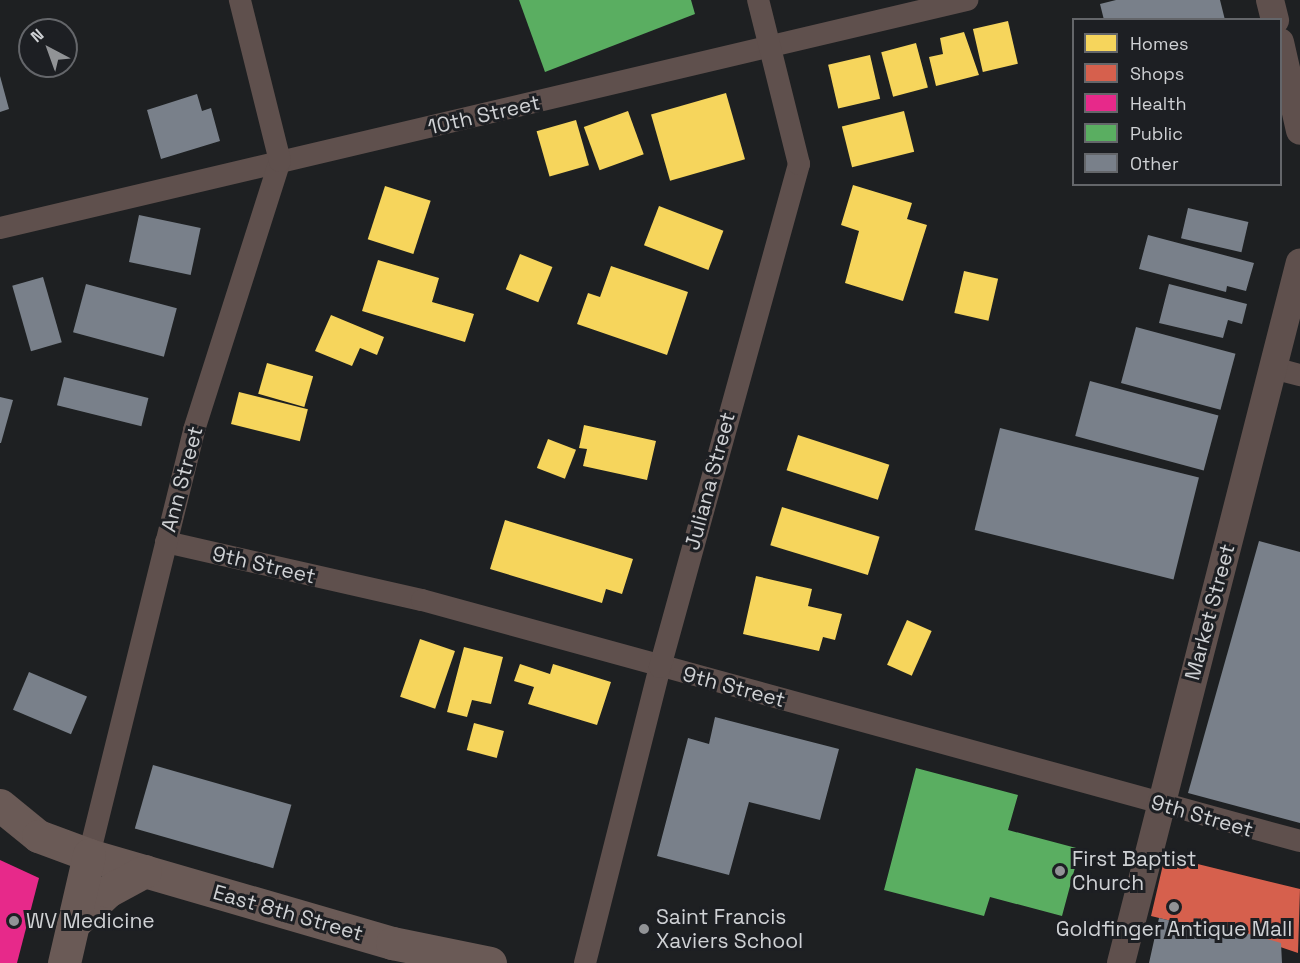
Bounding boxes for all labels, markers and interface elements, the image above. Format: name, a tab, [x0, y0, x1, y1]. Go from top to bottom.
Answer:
north arrow	[18, 18, 78, 78]
legend	[1072, 18, 1282, 186]
text: N	[26, 24, 48, 47]
text: Homes	[1130, 32, 1189, 55]
text: Shops	[1130, 62, 1184, 85]
street label: 10th Street	[425, 90, 543, 140]
text: Health	[1130, 92, 1187, 115]
text: Public	[1130, 122, 1183, 145]
text: Other	[1130, 152, 1179, 175]
street label: Juliana Street	[679, 409, 741, 553]
street label: Ann Street	[156, 423, 208, 535]
street label: 9th Street	[210, 541, 318, 589]
street label: Market Street	[1180, 541, 1240, 683]
street label: 9th Street	[680, 661, 788, 713]
street label: 9th Street	[1148, 789, 1256, 843]
place label: First Baptist Church	[1072, 846, 1196, 896]
marker: First Baptist Church	[1053, 864, 1067, 878]
street label: East 8th Street	[210, 880, 366, 946]
marker: Goldfinger Antique Mall	[1167, 900, 1181, 914]
place label: Saint Francis Xaviers School	[656, 904, 803, 954]
place label: WV Medicine	[26, 908, 155, 934]
marker: WV Medicine	[7, 914, 21, 928]
place label: Goldfinger Antique Mall	[1056, 916, 1292, 942]
marker: Saint Francis Xaviers School	[637, 922, 651, 936]

